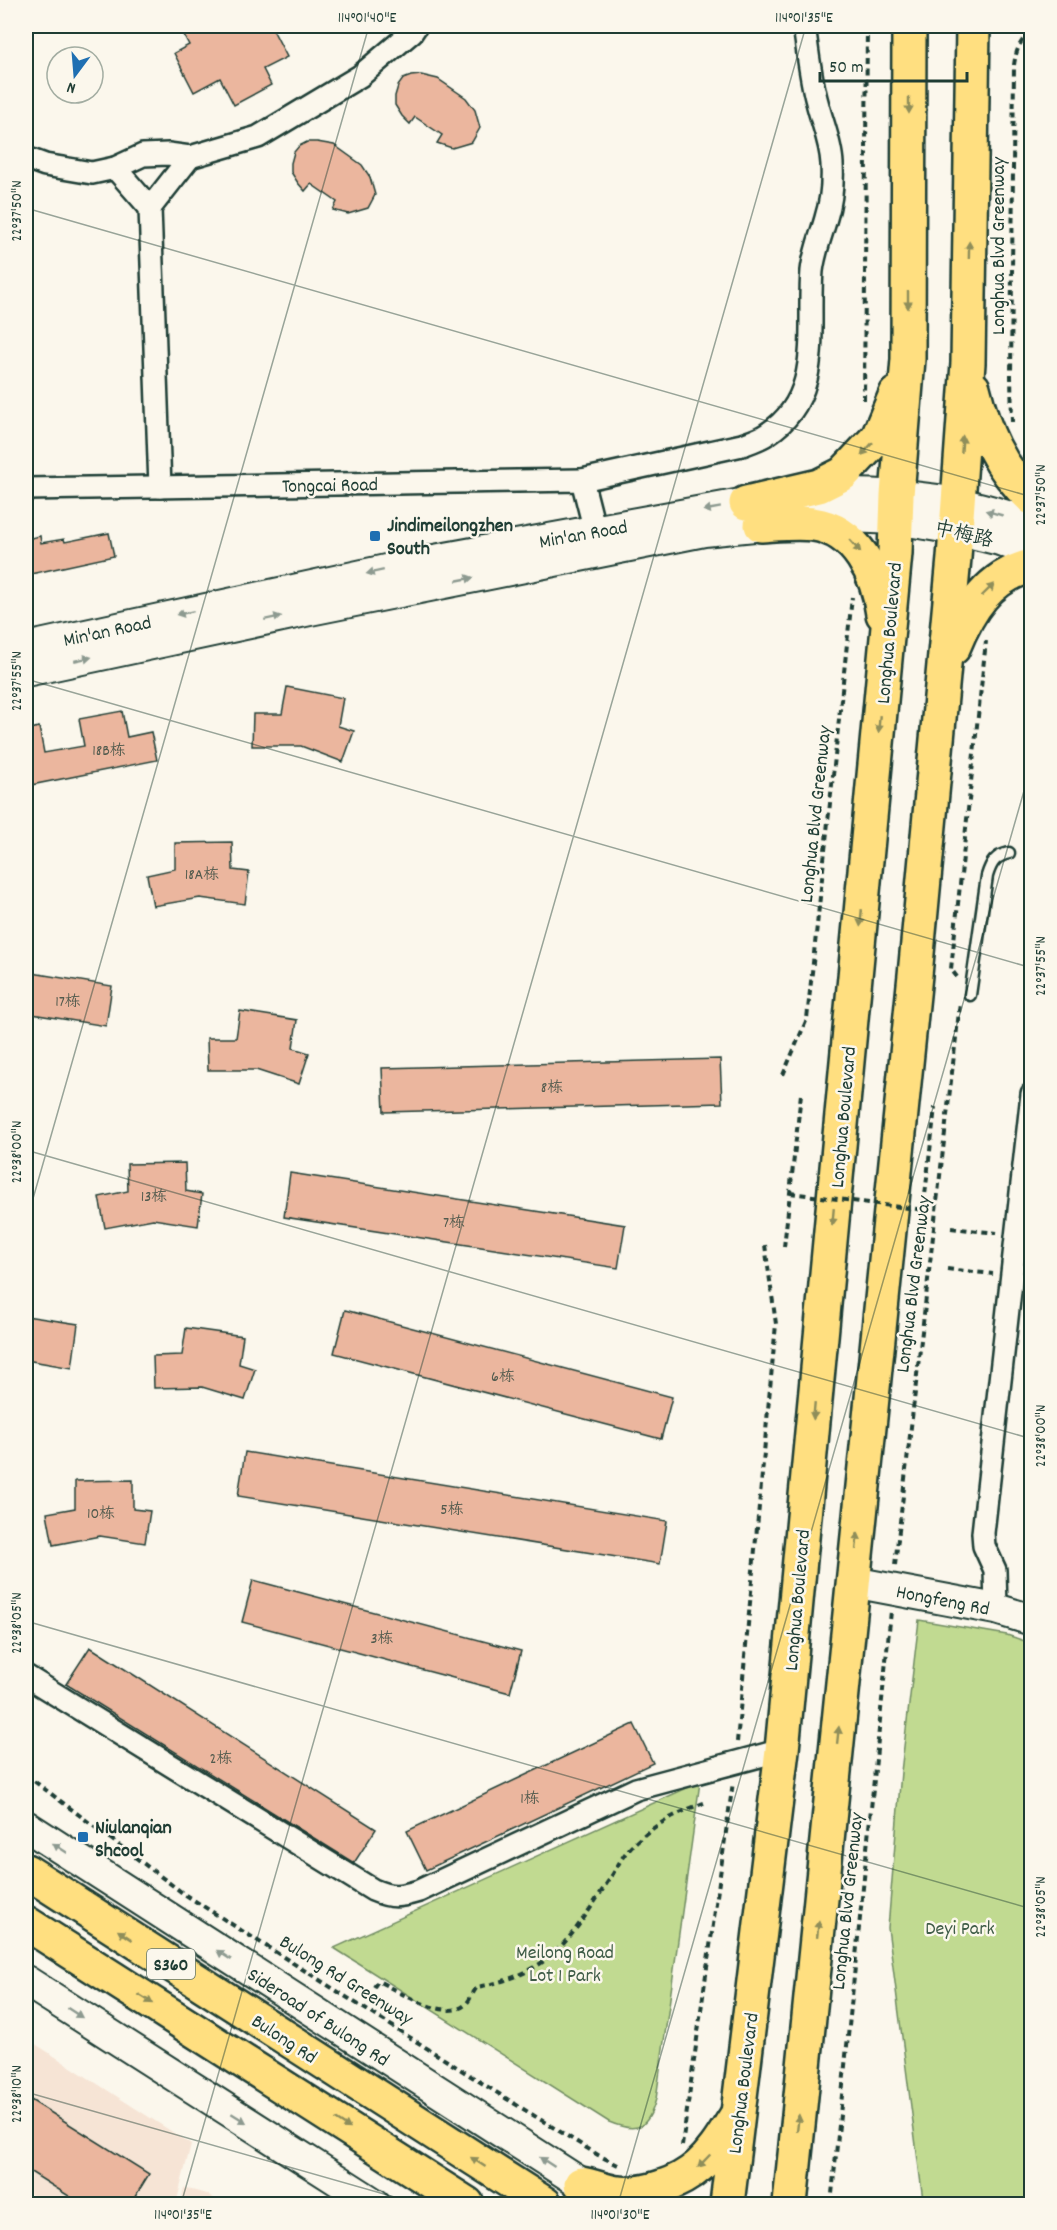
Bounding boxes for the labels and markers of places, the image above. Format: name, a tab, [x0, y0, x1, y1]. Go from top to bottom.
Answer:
place label: Jindimeilongzhen South	[387, 513, 513, 564]
marker: Jindimeilongzhen South	[368, 529, 382, 543]
place label: Niulanqian Shcool	[95, 1815, 172, 1866]
marker: Niulanqian Shcool	[76, 1830, 90, 1844]

